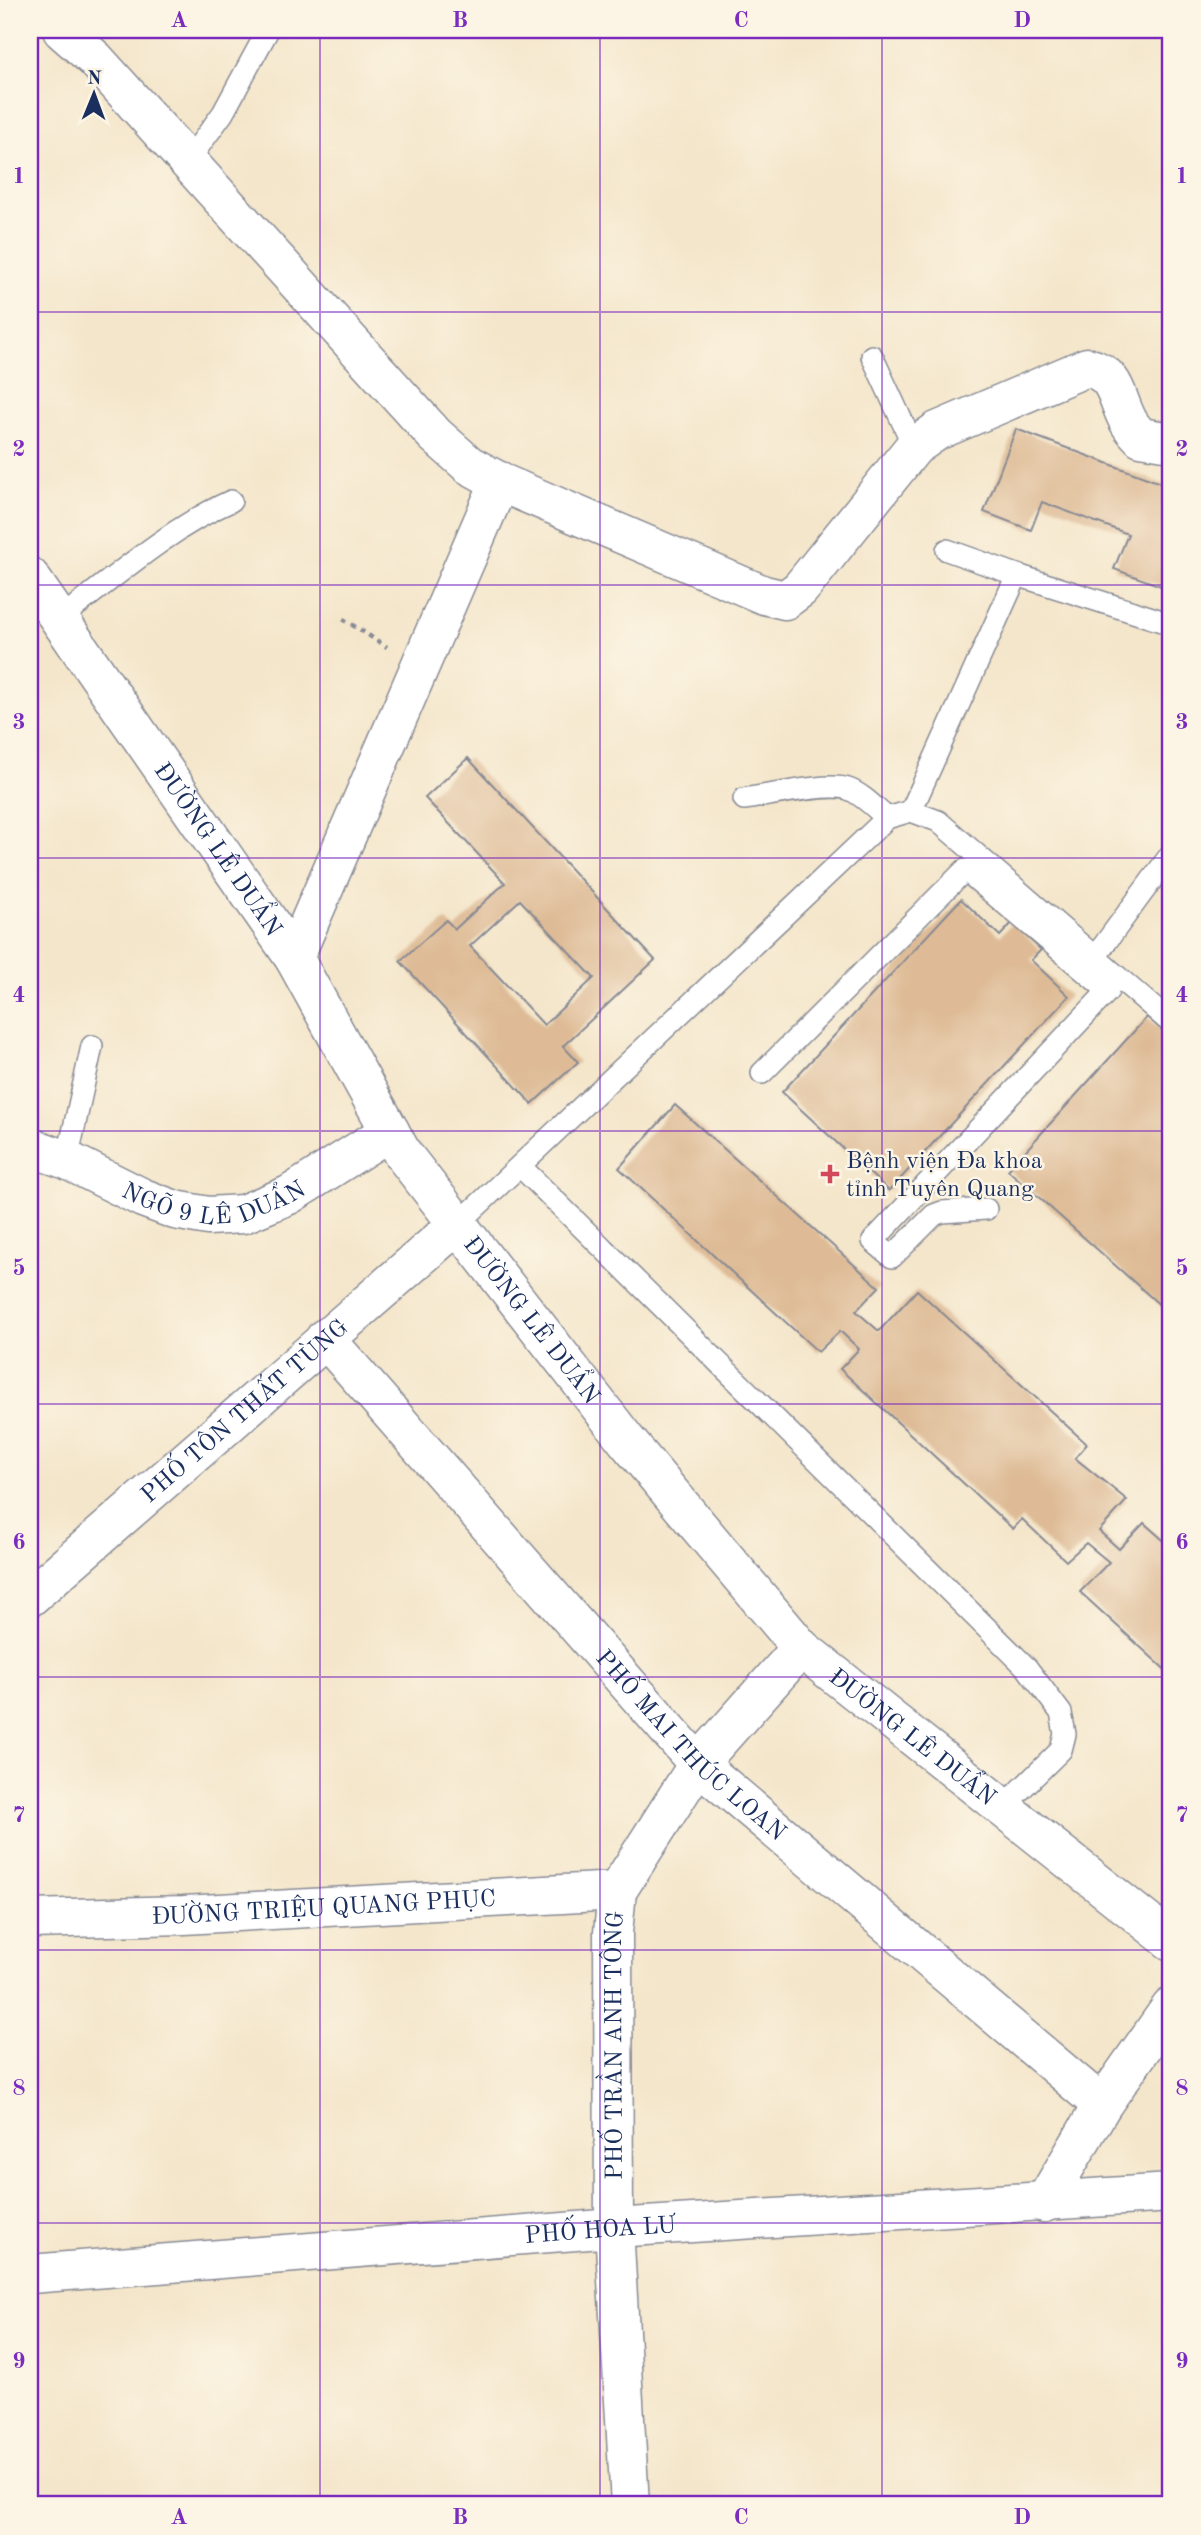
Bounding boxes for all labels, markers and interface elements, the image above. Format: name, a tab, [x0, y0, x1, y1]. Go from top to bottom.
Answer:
text: A	[170, 9, 188, 32]
text: B	[452, 9, 468, 32]
text: C	[733, 9, 749, 32]
text: D	[1013, 9, 1031, 32]
north arrow	[60, 60, 130, 130]
text: N	[87, 70, 102, 89]
text: 1	[12, 165, 26, 188]
text: 1	[1175, 165, 1189, 188]
text: 2	[12, 438, 26, 461]
text: 2	[1175, 438, 1189, 461]
text: 3	[12, 711, 26, 734]
text: 3	[1175, 711, 1189, 734]
street label: ĐƯỜNG LÊ DUẨN	[149, 759, 285, 941]
text: 4	[12, 984, 26, 1007]
text: 4	[1175, 984, 1189, 1007]
place label: Bệnh viện Đa khoa tỉnh Tuyên Quang	[846, 1150, 1043, 1202]
marker: Bệnh viện Đa khoa tỉnh Tuyên Quang	[820, 1164, 840, 1184]
street label: NGÕ 9 LÊ DUẨN	[118, 1166, 308, 1198]
text: NGÕ 9 LÊ DUẨN	[118, 1178, 310, 1231]
street label: ĐƯỜNG LÊ DUẨN	[458, 1233, 603, 1409]
text: 5	[12, 1257, 26, 1280]
text: 5	[1175, 1257, 1189, 1280]
street label: PHỐ TÔN THẤT TÙNG	[137, 1316, 354, 1508]
text: 6	[12, 1531, 26, 1554]
text: 6	[1175, 1531, 1189, 1554]
street label: PHỐ MAI THÚC LOAN	[590, 1646, 789, 1846]
street label: ĐƯỜNG LÊ DUẨN	[824, 1665, 999, 1811]
text: 7	[12, 1804, 26, 1827]
text: 7	[1175, 1804, 1189, 1827]
street label: ĐƯỜNG TRIỆU QUANG PHỤC	[151, 1888, 497, 1930]
street label: PHỐ TRẦN ANH TÔNG	[595, 1910, 629, 2180]
text: 8	[12, 2077, 26, 2100]
text: 8	[1175, 2077, 1189, 2100]
street label: PHỐ HOA LƯ	[524, 2212, 677, 2249]
text: 9	[12, 2350, 26, 2373]
text: 9	[1175, 2350, 1189, 2373]
text: A	[170, 2506, 188, 2529]
text: B	[452, 2506, 468, 2529]
text: C	[733, 2506, 749, 2529]
text: D	[1013, 2506, 1031, 2529]

